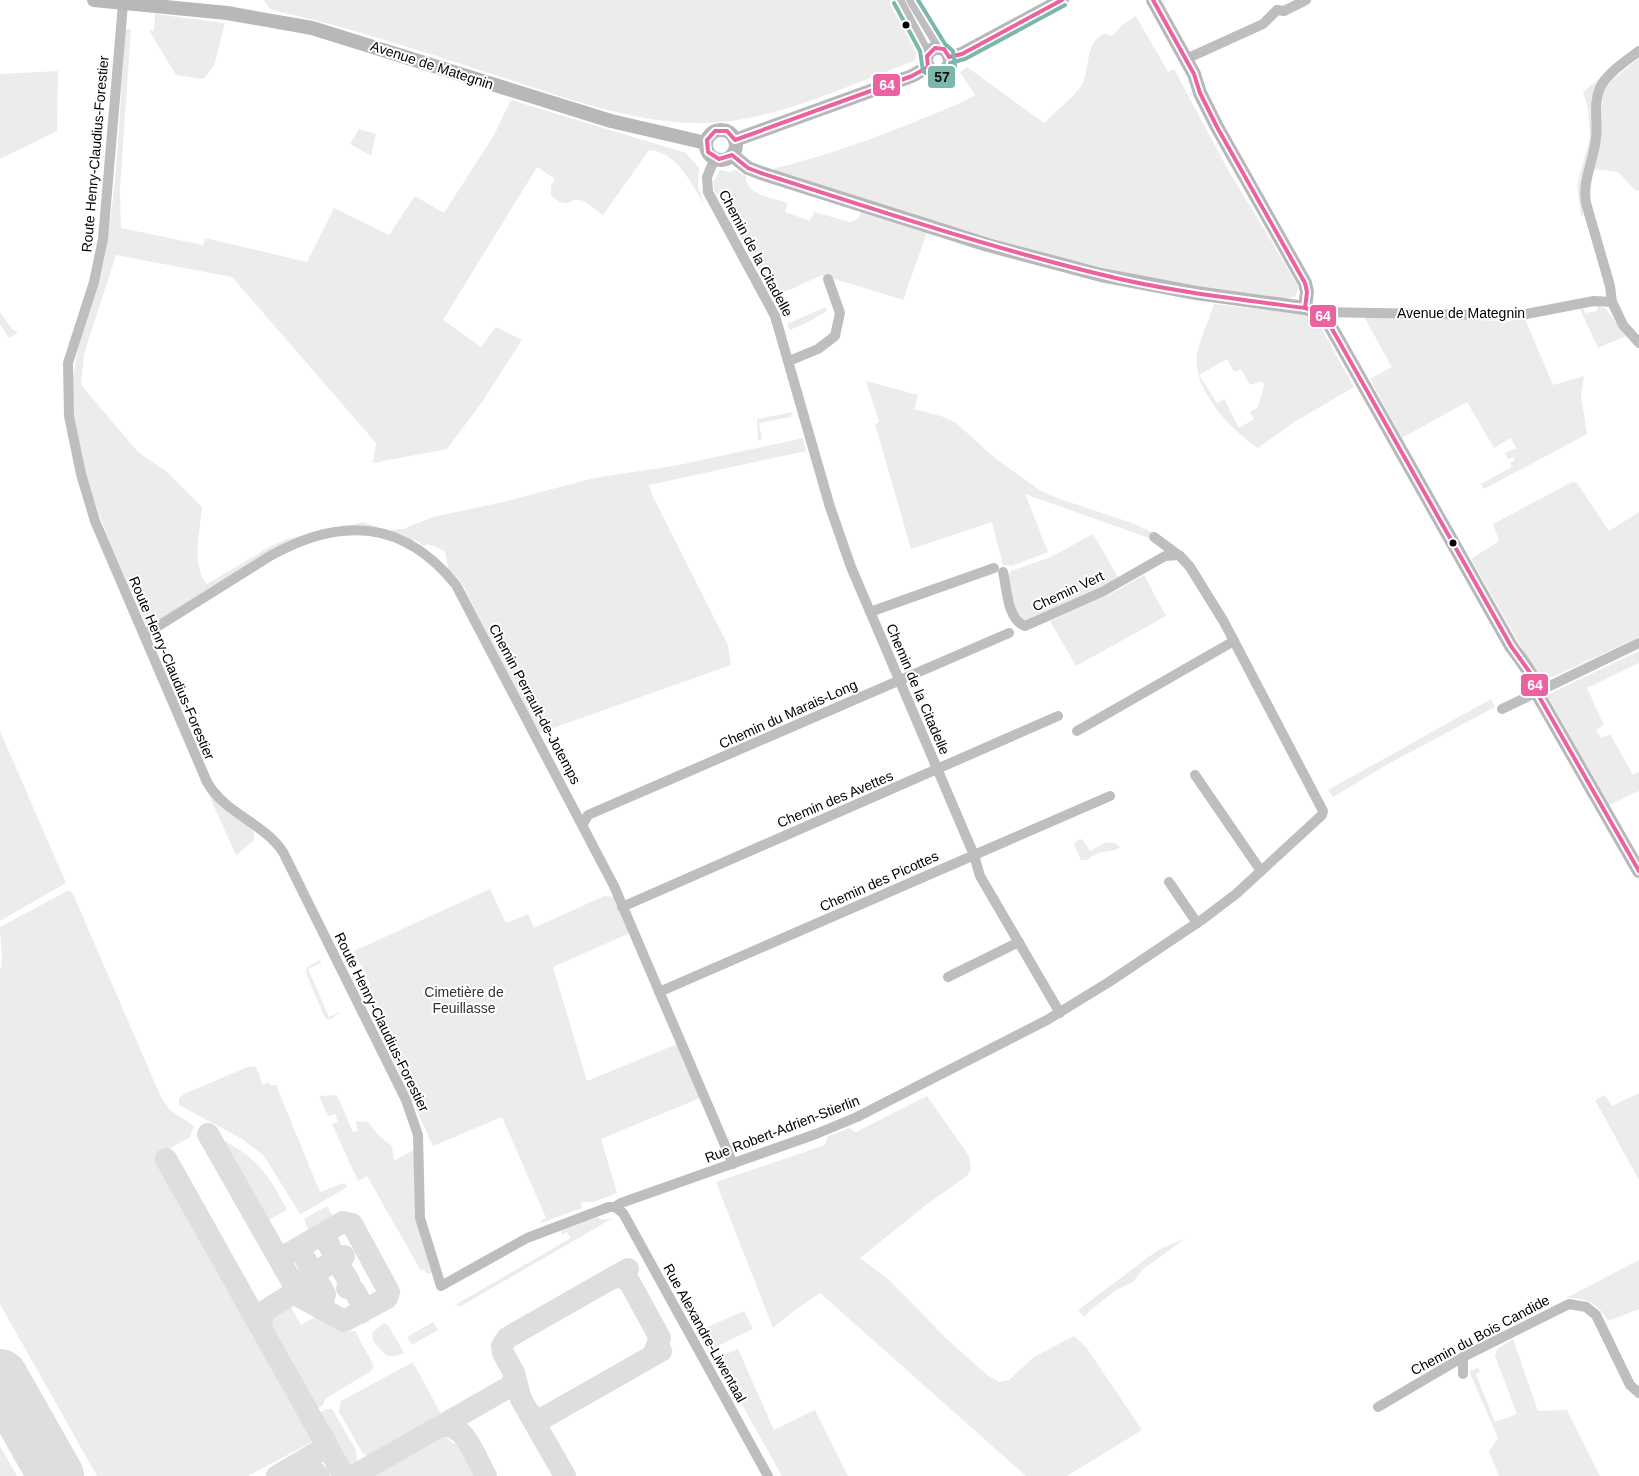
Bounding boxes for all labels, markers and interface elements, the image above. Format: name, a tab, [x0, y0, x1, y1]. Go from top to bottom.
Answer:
unlabelled marker	[901, 20, 911, 30]
street label: Avenue de Mategnin	[369, 38, 495, 92]
street label: Route Henry-Claudius-Forestier	[78, 55, 112, 253]
line badge: 57	[927, 65, 956, 89]
text: 57	[934, 69, 950, 85]
line badge: 64	[872, 73, 901, 97]
text: 64	[879, 77, 895, 93]
street label: Chemin de la Citadelle	[716, 187, 796, 319]
line badge: 64	[1309, 304, 1337, 328]
street label: Avenue de Mategnin	[1397, 305, 1525, 321]
text: 64	[1315, 308, 1331, 324]
unlabelled marker	[1448, 538, 1458, 548]
street label: Chemin Vert	[1030, 567, 1106, 615]
street label: Route Henry-Claudius-Forestier	[126, 574, 218, 762]
street label: Chemin Perrault-de-Jotemps	[486, 621, 584, 787]
street label: Chemin de la Citadelle	[883, 621, 953, 757]
line badge: 64	[1520, 673, 1549, 697]
street label: Chemin du Marais-Long	[717, 676, 859, 752]
text: 64	[1527, 677, 1543, 693]
street label: Chemin des Avettes	[775, 767, 895, 831]
street label: Chemin des Picottes	[817, 848, 941, 914]
street label: Route Henry-Claudius-Forestier	[331, 930, 433, 1115]
park label: Cimetière de Feuillasse	[424, 984, 504, 1016]
street label: Rue Robert-Adrien-Stierlin	[702, 1092, 862, 1166]
street label: Rue Alexandre-Liwentaal	[660, 1261, 750, 1405]
street label: Chemin du Bois Candide	[1408, 1291, 1552, 1378]

